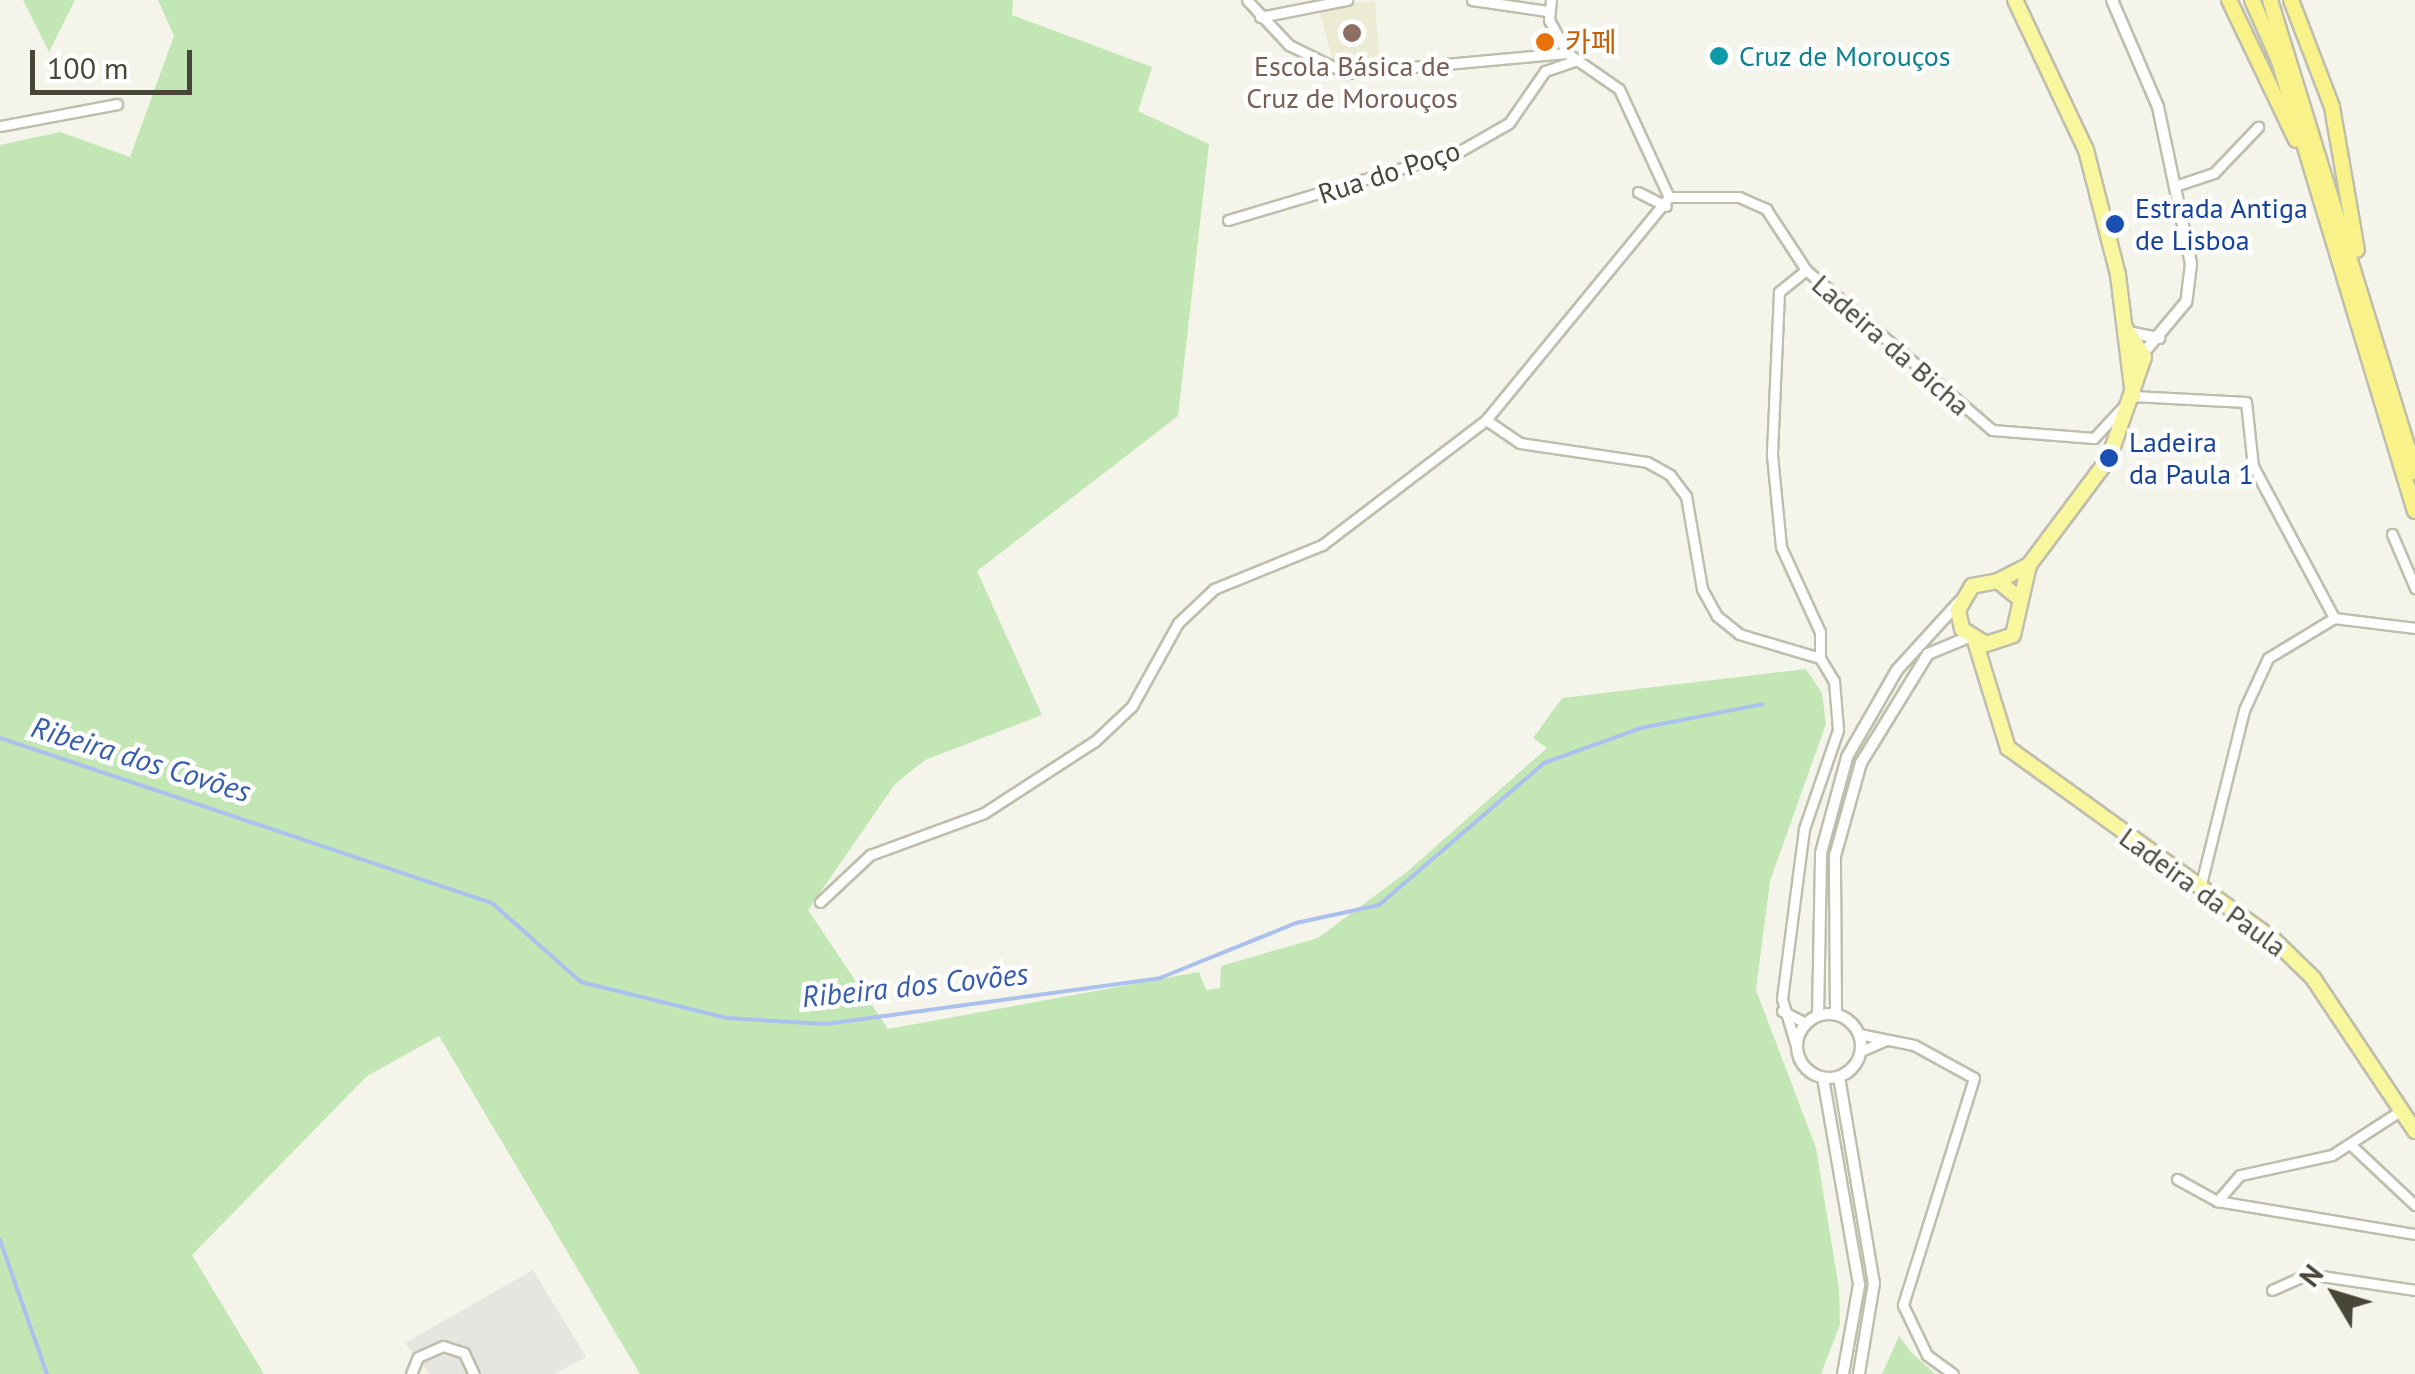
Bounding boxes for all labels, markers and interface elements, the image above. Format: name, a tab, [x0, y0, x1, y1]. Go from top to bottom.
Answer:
marker: Escola Básica de Cruz de Morouços	[1341, 22, 1363, 44]
place label: 카페	[1565, 25, 1617, 59]
scale bar	[35, 30, 198, 92]
marker: 카페	[1534, 31, 1556, 53]
place label: Cruz de Morouços	[1739, 39, 1951, 73]
marker: Cruz de Morouços	[1708, 45, 1730, 67]
text: 100 m	[47, 48, 128, 87]
place label: Escola Básica de Cruz de Morouços	[1246, 49, 1458, 115]
street label: Rua do Poço	[1314, 133, 1464, 211]
place label: Estrada Antiga de Lisboa	[2135, 191, 2309, 257]
marker: Estrada Antiga de Lisboa	[2104, 213, 2126, 235]
street label: Ladeira da Bicha	[1805, 268, 1977, 422]
place label: Ladeira da Paula 1	[2129, 425, 2254, 491]
marker: Ladeira da Paula 1	[2098, 447, 2120, 469]
water label: Ribeira dos Covões	[27, 709, 255, 809]
street label: Ladeira da Paula	[2113, 820, 2293, 964]
water label: Ribeira dos Covões	[800, 955, 1030, 1015]
north arrow	[2285, 1244, 2385, 1344]
text: N	[2291, 1257, 2331, 1294]

